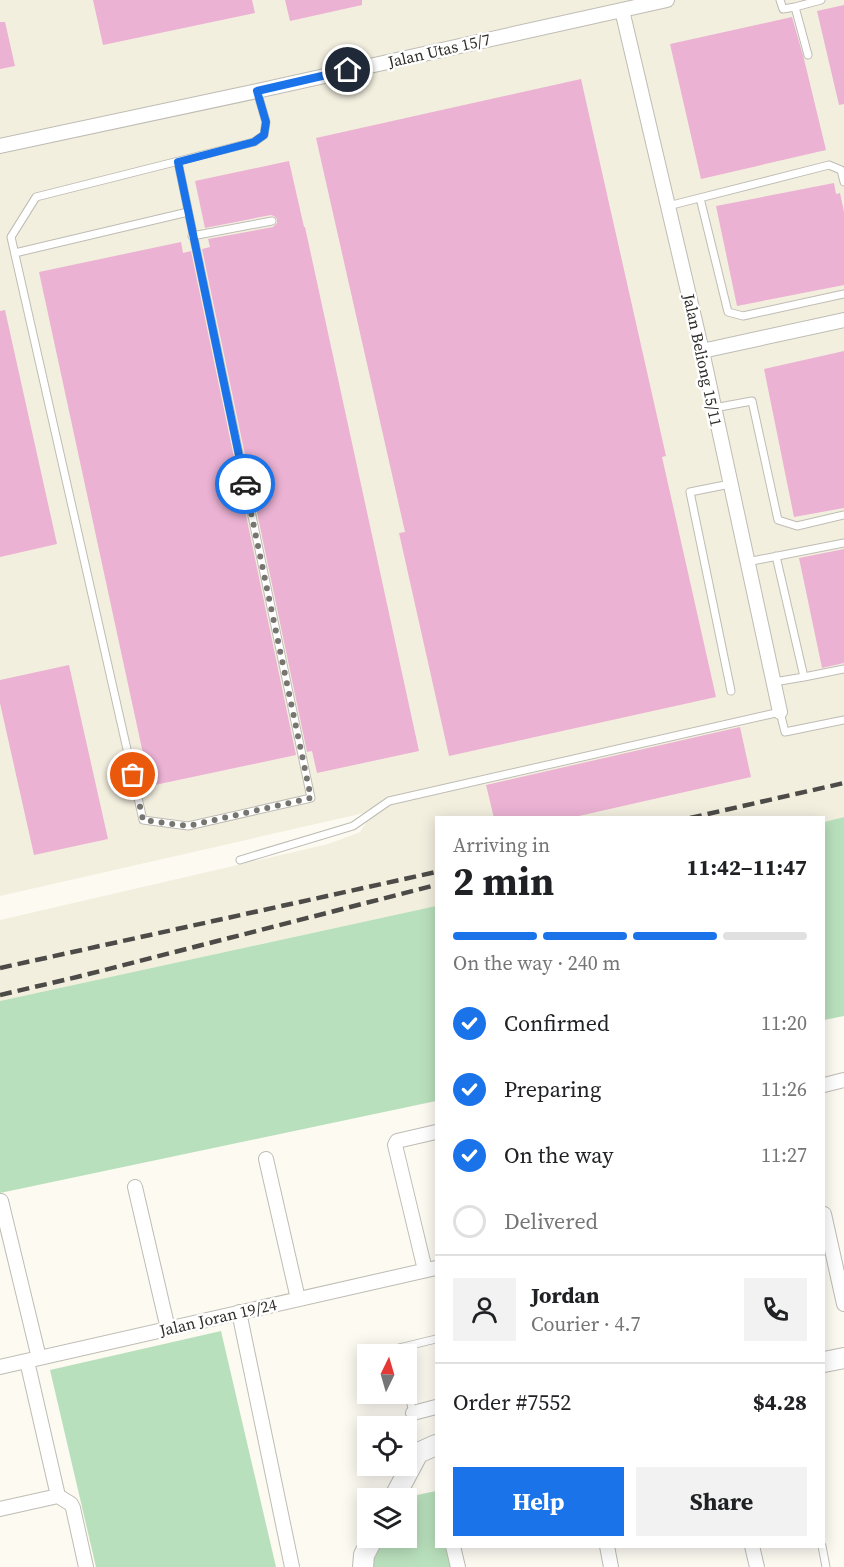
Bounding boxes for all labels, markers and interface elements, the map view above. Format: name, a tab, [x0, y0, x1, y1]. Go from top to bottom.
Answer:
street label: Jalan Utas 15/7	[385, 28, 492, 73]
pin	[322, 44, 373, 95]
icon: home	[331, 53, 364, 86]
street label: Jalan Beliong 15/11	[678, 291, 728, 428]
courier	[215, 454, 275, 514]
icon: car	[229, 468, 262, 501]
pin	[107, 749, 158, 800]
icon: bag	[116, 758, 149, 791]
text: Arriving in	[453, 831, 550, 859]
text: 11:42–11:47	[687, 852, 807, 882]
text: 2 min	[453, 855, 554, 908]
text: On the way · 240 m	[453, 949, 620, 977]
icon: check	[453, 1007, 486, 1040]
text: Confirmed	[504, 1008, 609, 1038]
text: 11:20	[761, 1009, 807, 1037]
icon: check	[453, 1073, 486, 1106]
text: Preparing	[504, 1074, 601, 1104]
text: 11:26	[761, 1075, 807, 1103]
icon: check	[453, 1139, 486, 1172]
text: On the way	[504, 1140, 613, 1170]
text: 11:27	[761, 1141, 807, 1169]
text: Delivered	[504, 1206, 598, 1236]
button: person	[453, 1278, 516, 1341]
button: phone	[744, 1278, 807, 1341]
text: Jordan	[531, 1280, 599, 1310]
street label: Jalan Joran 19/24	[156, 1293, 279, 1341]
text: Courier · 4.7	[531, 1310, 640, 1338]
north arrow	[357, 1344, 417, 1404]
map controls	[357, 1344, 417, 1548]
text: Order #7552	[453, 1387, 571, 1417]
text: $4.28	[753, 1387, 807, 1417]
button: locate	[357, 1416, 417, 1476]
button: Help	[453, 1467, 624, 1536]
button: Share	[636, 1467, 807, 1536]
button: layers	[357, 1488, 417, 1548]

